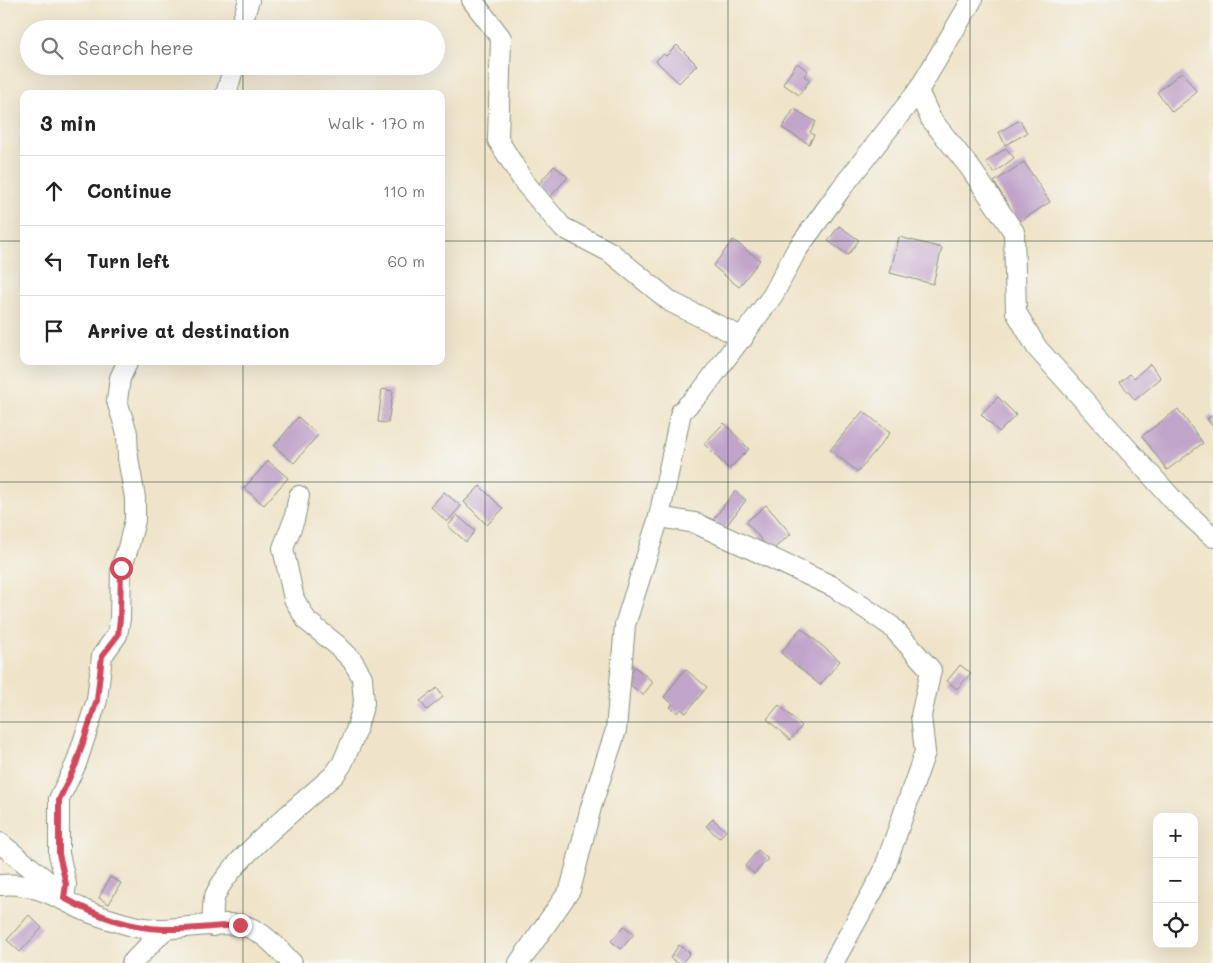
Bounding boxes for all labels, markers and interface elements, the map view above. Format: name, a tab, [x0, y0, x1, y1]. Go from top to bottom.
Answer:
search box	[20, 20, 445, 75]
icon: search	[38, 34, 66, 62]
text: Search here	[78, 35, 194, 60]
text: 3 min	[40, 109, 96, 136]
text: Walk · 170 m	[327, 112, 425, 133]
icon: ahead	[40, 177, 68, 205]
text: Continue	[87, 178, 172, 203]
text: 110 m	[383, 180, 425, 201]
icon: left	[40, 247, 68, 275]
text: Turn left	[87, 248, 170, 273]
text: 60 m	[388, 250, 425, 271]
icon: arrive	[40, 317, 68, 345]
text: Arrive at destination	[87, 318, 290, 343]
route start	[110, 557, 133, 580]
map controls	[1153, 813, 1198, 948]
button: +	[1153, 813, 1198, 858]
button: −	[1153, 858, 1198, 903]
button: locate	[1153, 903, 1198, 948]
route end	[229, 914, 252, 937]

